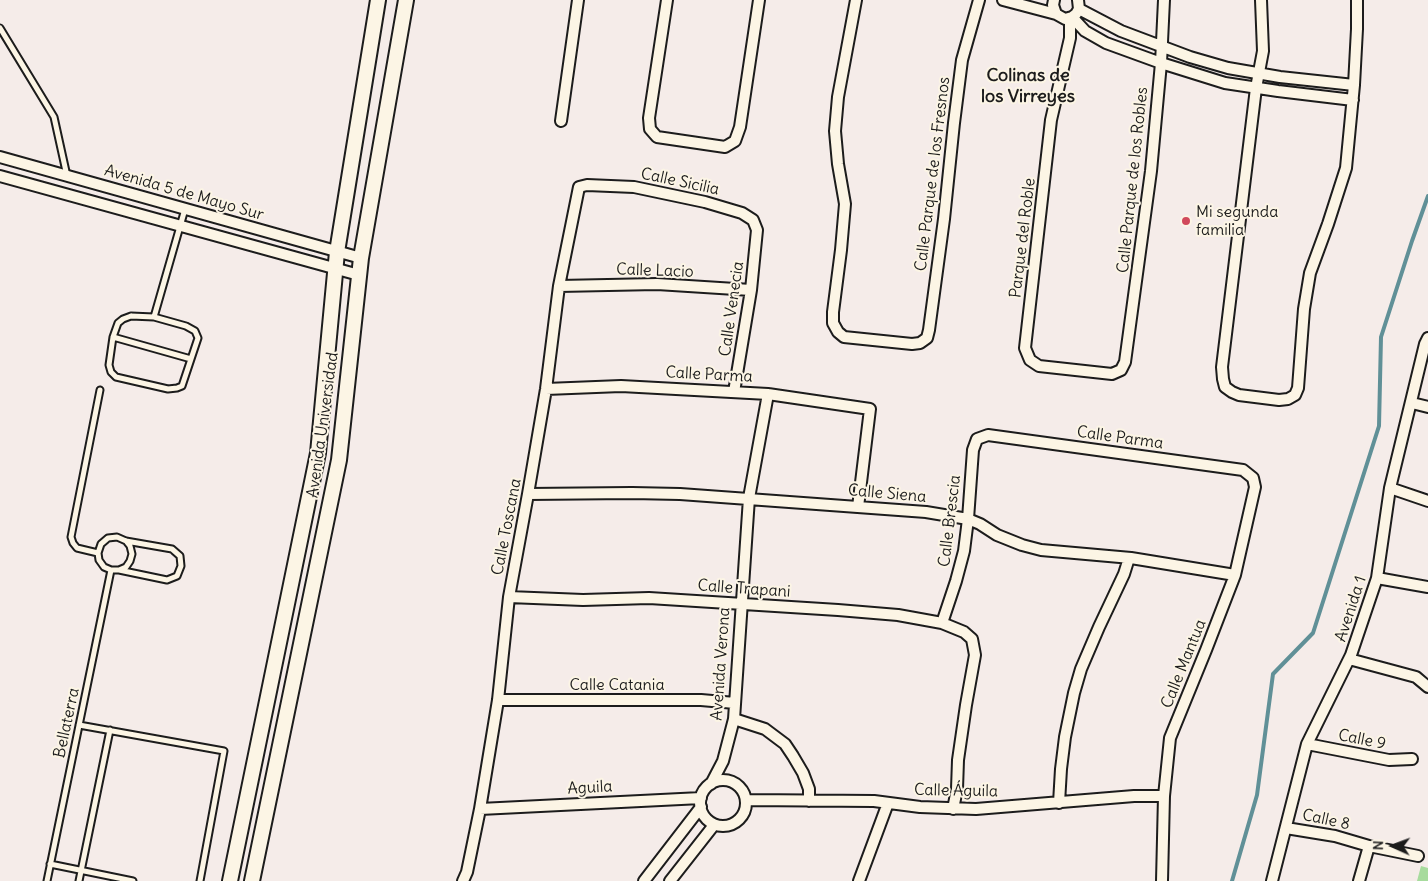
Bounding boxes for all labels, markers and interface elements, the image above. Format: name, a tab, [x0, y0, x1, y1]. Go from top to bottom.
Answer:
district label: Colinas de los Virreyes	[981, 65, 1075, 108]
street label: Calle Parque de los Fresnos	[912, 76, 954, 272]
street label: Calle Parque de los Robles	[1114, 86, 1152, 274]
street label: Avenida 5 de Mayo Sur	[102, 161, 266, 225]
street label: Calle Sicilia	[639, 164, 721, 200]
street label: Parque del Roble	[1006, 177, 1040, 299]
place label: Mi segunda familia	[1196, 202, 1278, 240]
marker: Mi segunda familia	[1180, 215, 1192, 227]
street label: Calle Lacio	[616, 260, 694, 282]
street label: Calle Venecia	[716, 260, 748, 358]
street label: Avenida Universidad	[303, 351, 343, 499]
street label: Calle Parma	[665, 363, 753, 387]
street label: Calle Parma	[1075, 422, 1165, 454]
street label: Calle Brescia	[935, 474, 965, 568]
street label: Calle Toscana	[488, 477, 526, 577]
street label: Calle Siena	[847, 481, 927, 507]
street label: Avenida 1	[1331, 574, 1371, 644]
street label: Calle Trapani	[697, 576, 791, 602]
street label: Avenida Verona	[707, 607, 735, 721]
street label: Calle Mantua	[1157, 617, 1211, 711]
street label: Calle Catania	[569, 675, 665, 695]
street label: Bellaterra	[50, 686, 84, 760]
street label: Calle 9	[1336, 726, 1388, 754]
street label: Aguila	[567, 777, 613, 799]
street label: Calle Águila	[914, 781, 998, 801]
street label: Calle 8	[1300, 806, 1352, 834]
north arrow	[1368, 821, 1418, 871]
text: N	[1369, 840, 1387, 851]

